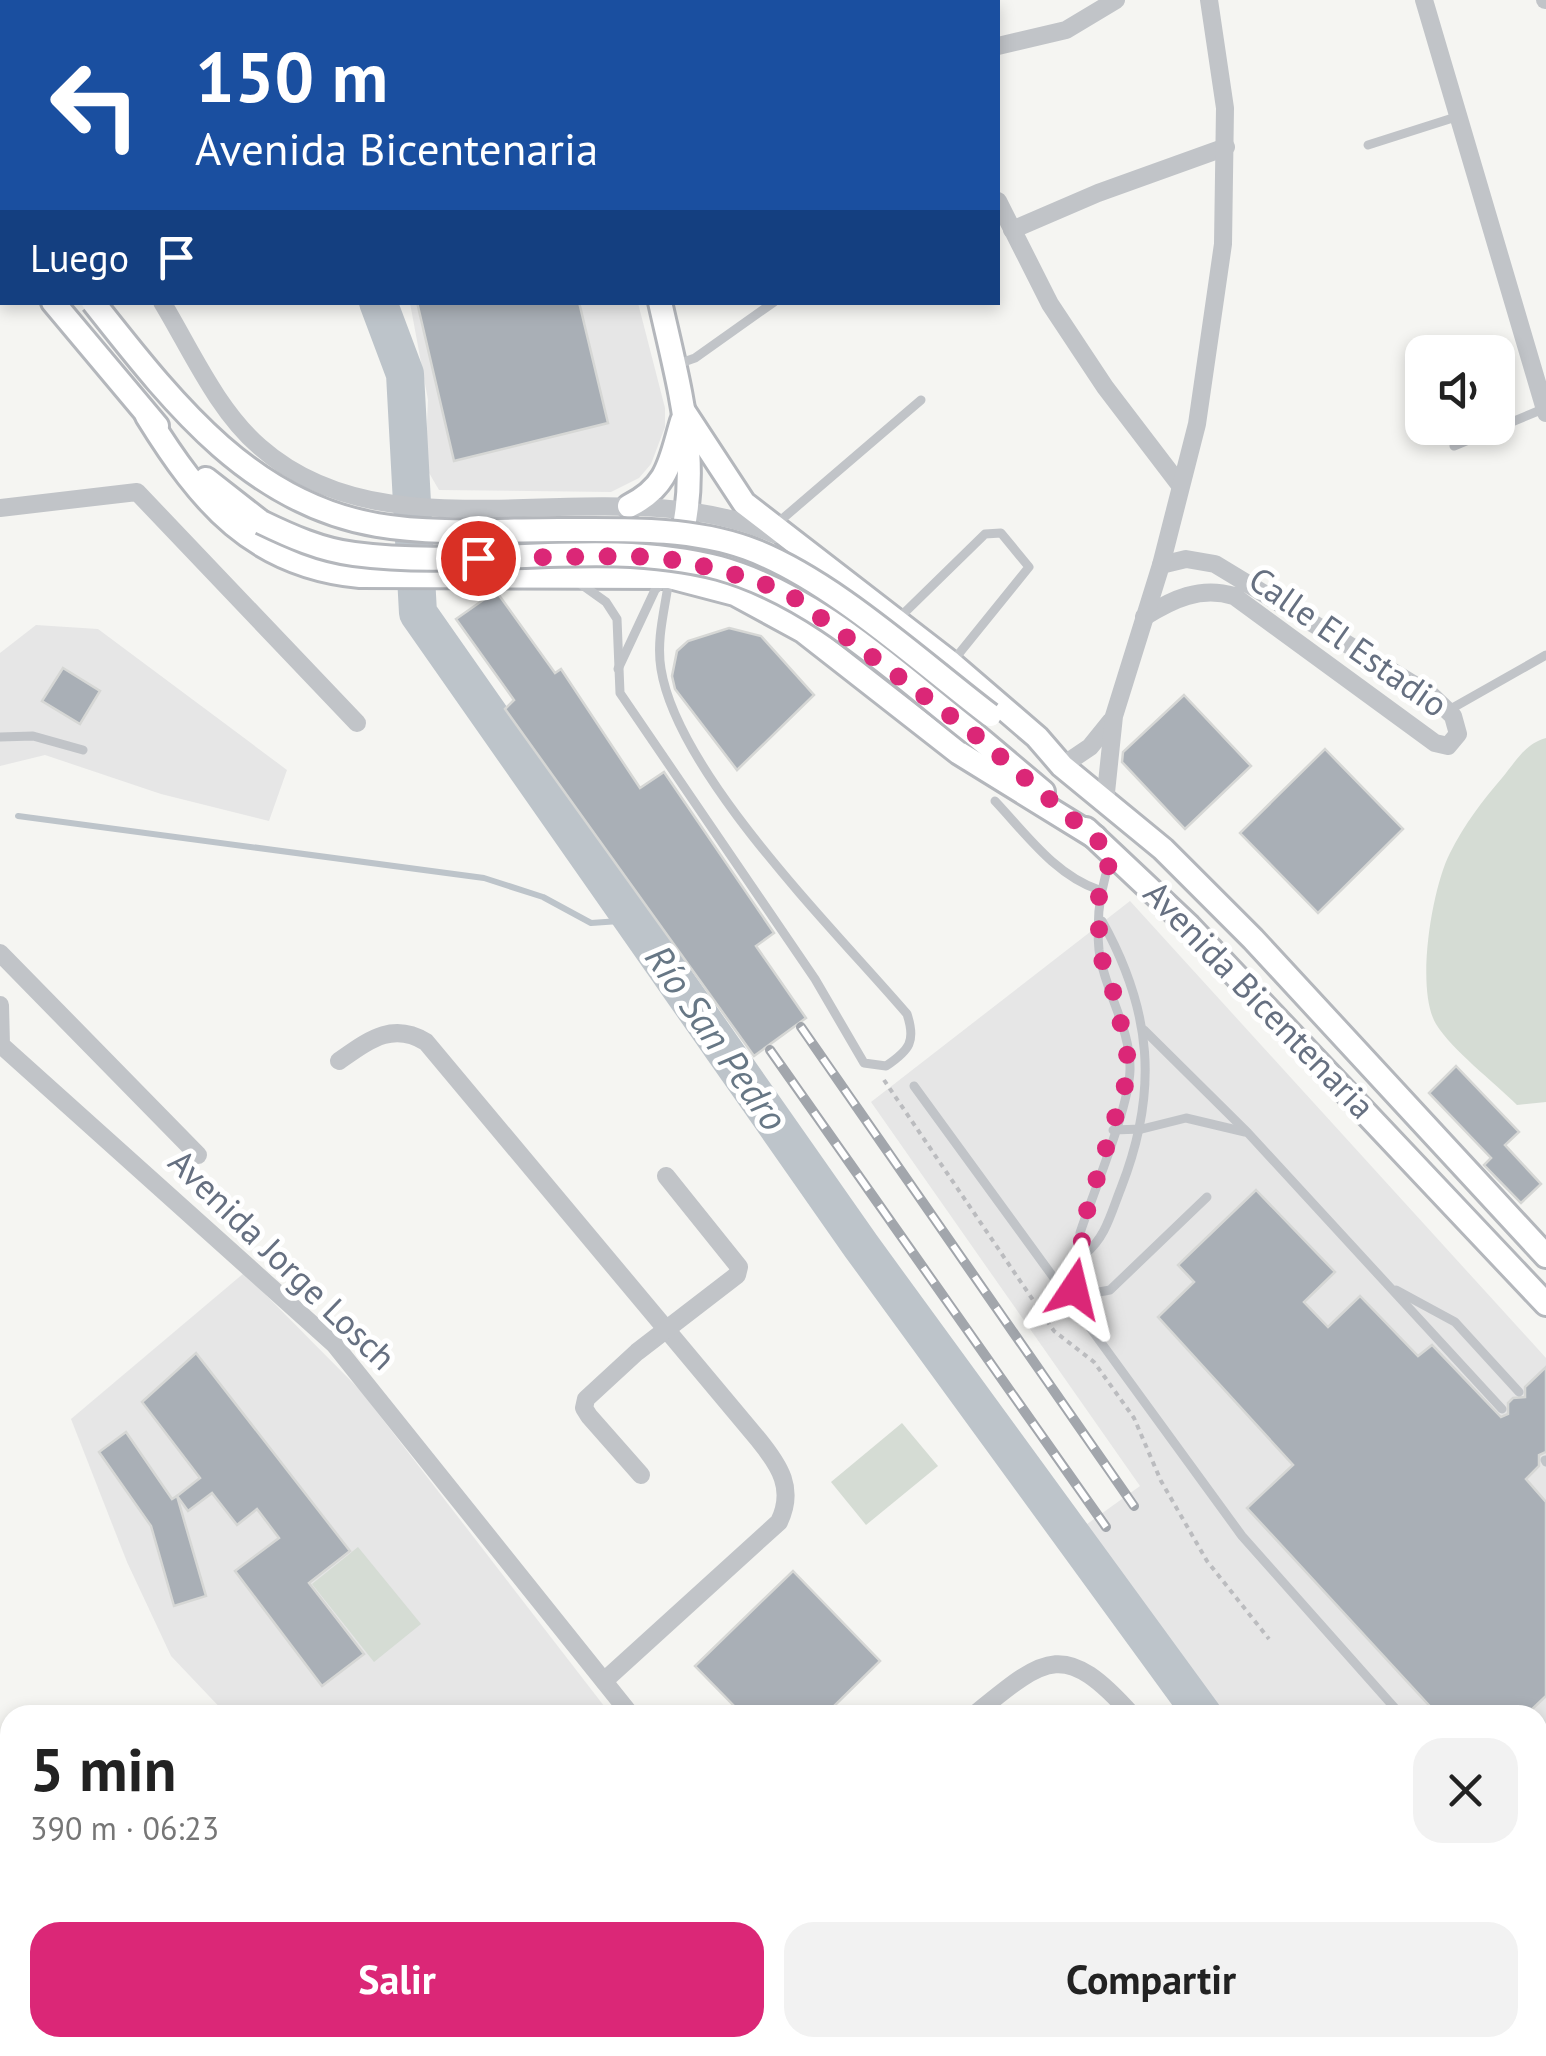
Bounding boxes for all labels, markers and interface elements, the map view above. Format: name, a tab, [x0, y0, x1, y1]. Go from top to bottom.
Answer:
text: 150 m	[195, 31, 388, 121]
icon: left	[30, 40, 160, 170]
text: Avenida Bicentenaria	[195, 119, 598, 177]
icon: arrive	[149, 230, 204, 285]
text: Luego	[30, 233, 129, 282]
map controls	[1405, 335, 1515, 445]
button: sound	[1405, 335, 1515, 445]
pin	[436, 516, 521, 601]
icon: arrive	[451, 531, 506, 586]
street label: Calle El Estadio	[1240, 556, 1457, 727]
street label: Avenida Bicentenaria	[1134, 870, 1385, 1128]
water label: Río San Pedro	[635, 935, 799, 1140]
street label: Avenida Jorge Losch	[159, 1139, 406, 1380]
position arrow	[1022, 1237, 1126, 1341]
text: 5 min	[30, 1730, 176, 1808]
button: close	[1413, 1738, 1518, 1843]
text: 390 m · 06:23	[30, 1807, 219, 1849]
button: Salir	[30, 1922, 764, 2037]
button: Compartir	[784, 1922, 1518, 2037]

